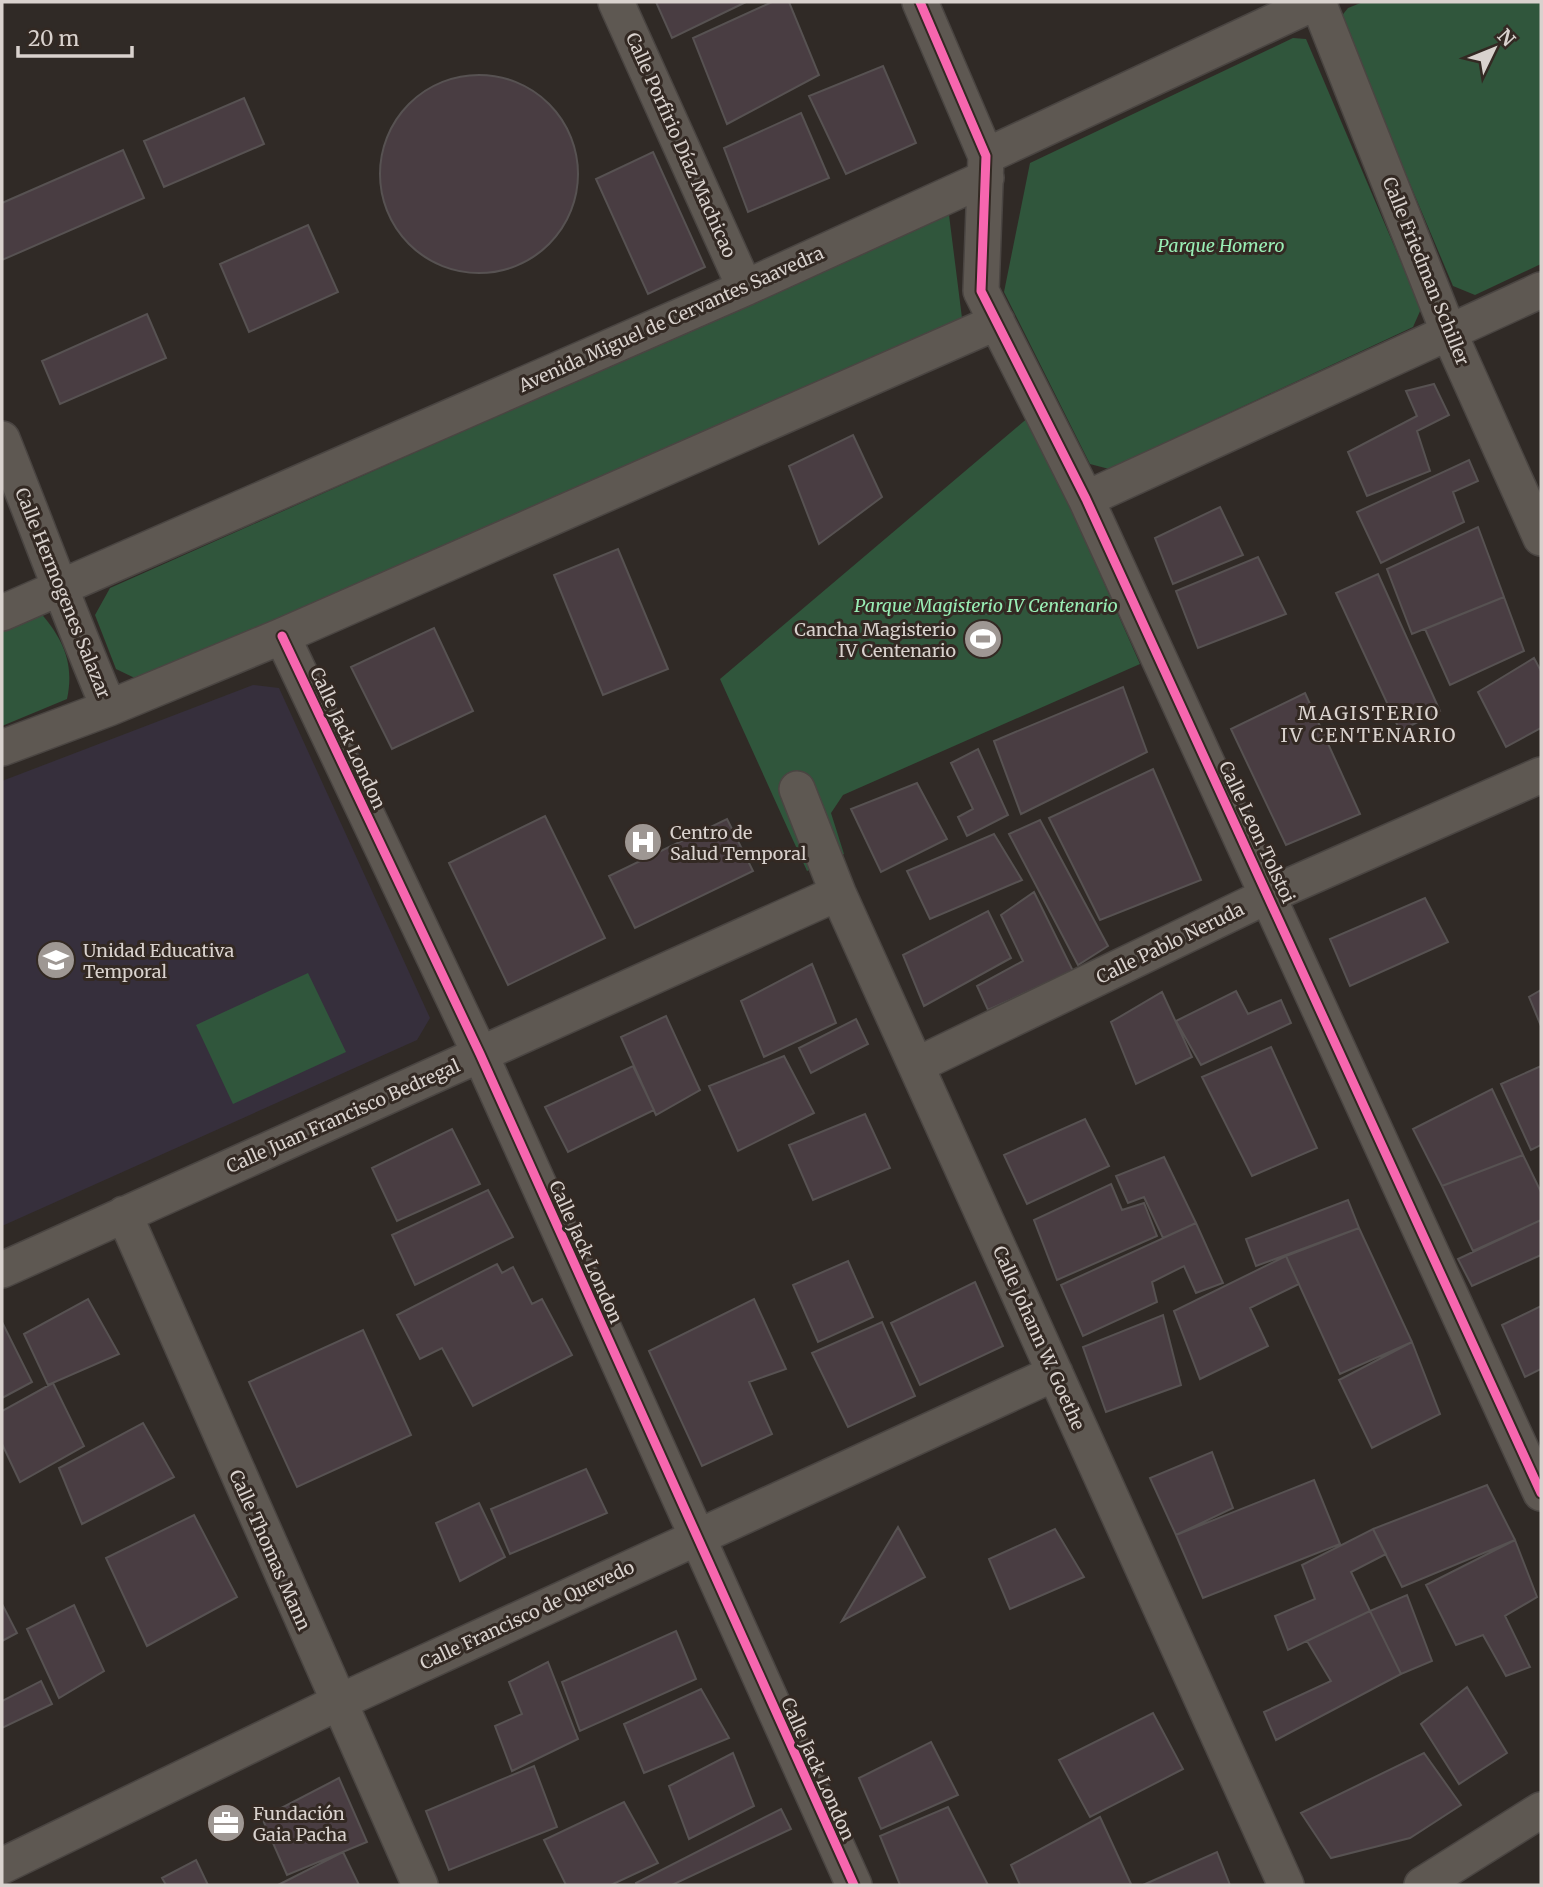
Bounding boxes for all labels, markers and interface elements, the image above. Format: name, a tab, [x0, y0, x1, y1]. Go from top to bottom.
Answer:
scale bar	[18, 14, 131, 58]
north arrow	[1459, 14, 1529, 84]
text: N	[1493, 24, 1520, 51]
text: 20 m	[28, 25, 80, 52]
street label: Calle Porfirio Díaz Machicao	[621, 29, 741, 261]
street label: Calle Friedman Schiller	[1378, 173, 1474, 369]
park label: Parque Homero	[1158, 234, 1284, 257]
street label: Avenida Miguel de Cervantes Saavedra	[514, 241, 827, 397]
street label: Calle Hermogenes Salazar	[10, 484, 116, 702]
park label: Parque Magisterio IV Centenario	[854, 594, 1118, 617]
place label: Cancha Magisterio IV Centenario	[794, 618, 956, 662]
sports icon: Cancha Magisterio IV Centenario	[962, 618, 1004, 660]
street label: Calle Jack London	[305, 663, 391, 813]
district label: MAGISTERIO IV CENTENARIO	[1281, 701, 1457, 747]
street label: Calle Leon Tolstoi	[1214, 757, 1300, 907]
hospital icon: Centro de Salud Temporal	[622, 821, 664, 863]
place label: Centro de Salud Temporal	[670, 821, 807, 865]
street label: Calle Pablo Neruda	[1092, 897, 1248, 989]
school or university icon: Unidad Educativa Temporal	[35, 939, 77, 981]
place label: Unidad Educativa Temporal	[83, 939, 234, 983]
street label: Calle Juan Francisco Bedregal	[223, 1054, 464, 1178]
street label: Calle Jack London	[544, 1177, 628, 1327]
street label: Calle Johann W. Goethe	[988, 1242, 1090, 1434]
street label: Calle Thomas Mann	[224, 1466, 316, 1634]
street label: Calle Francisco de Quevedo	[416, 1555, 638, 1675]
street label: Calle Jack London	[776, 1694, 860, 1844]
office icon: Fundación Gaia Pacha	[205, 1802, 247, 1844]
place label: Fundación Gaia Pacha	[253, 1802, 347, 1846]

